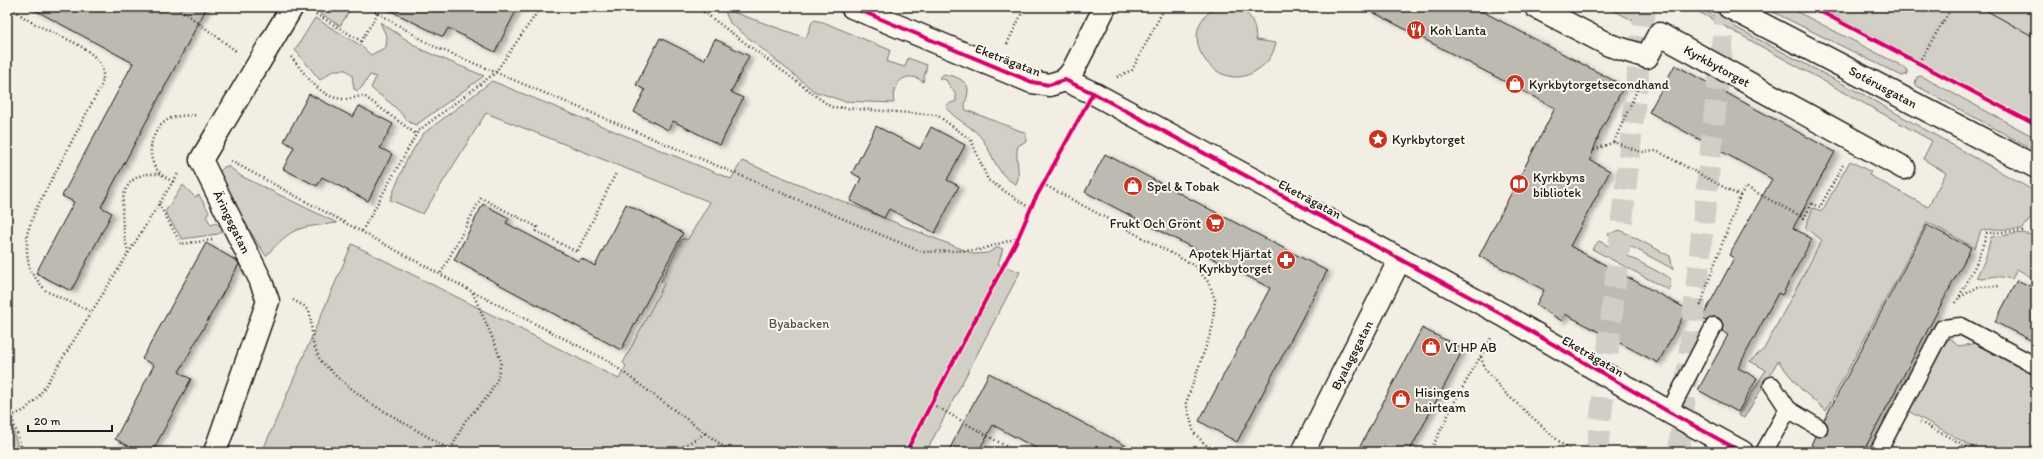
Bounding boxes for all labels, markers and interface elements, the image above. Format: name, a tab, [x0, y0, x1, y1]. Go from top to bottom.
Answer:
restaurant icon: Koh Lanta	[1405, 19, 1427, 41]
place label: Koh Lanta	[1430, 23, 1487, 38]
street label: Eketrägatan	[973, 41, 1043, 80]
street label: Kyrkbytorget	[1681, 42, 1753, 90]
street label: Sotérusgatan	[1846, 63, 1920, 112]
shop icon: Kyrkbytorgetsecondhand	[1504, 73, 1526, 95]
place label: Kyrkbytorgetsecondhand	[1529, 77, 1669, 92]
place icon: Kyrkbytorget	[1367, 128, 1389, 150]
place label: Kyrkbytorget	[1392, 132, 1465, 147]
place label: Kyrkbyns bibliotek	[1533, 170, 1585, 200]
library icon: Kyrkbyns bibliotek	[1508, 173, 1530, 195]
shop icon: Spel & Tobak	[1122, 175, 1144, 197]
street label: Eketrägatan	[1276, 176, 1344, 222]
place label: Spel & Tobak	[1147, 179, 1220, 194]
street label: Äringsgatan	[210, 188, 254, 257]
supermarket icon: Frukt Och Grönt	[1204, 212, 1226, 234]
place label: Frukt Och Grönt	[1110, 216, 1201, 231]
place label: Apotek Hjärtat Kyrkbytorget	[1189, 246, 1272, 276]
pharmacy icon: Apotek Hjärtat Kyrkbytorget	[1275, 249, 1297, 271]
park label: Byabacken	[769, 316, 829, 331]
street label: Byalagsgatan	[1328, 317, 1376, 392]
street label: Eketrägatan	[1559, 332, 1627, 380]
shop icon: VI HP AB	[1420, 336, 1442, 358]
place label: VI HP AB	[1445, 340, 1497, 355]
place label: Hisingens hairteam	[1415, 385, 1470, 415]
shop icon: Hisingens hairteam	[1390, 388, 1412, 410]
scale bar	[28, 407, 112, 433]
text: 20 m	[34, 414, 61, 428]

